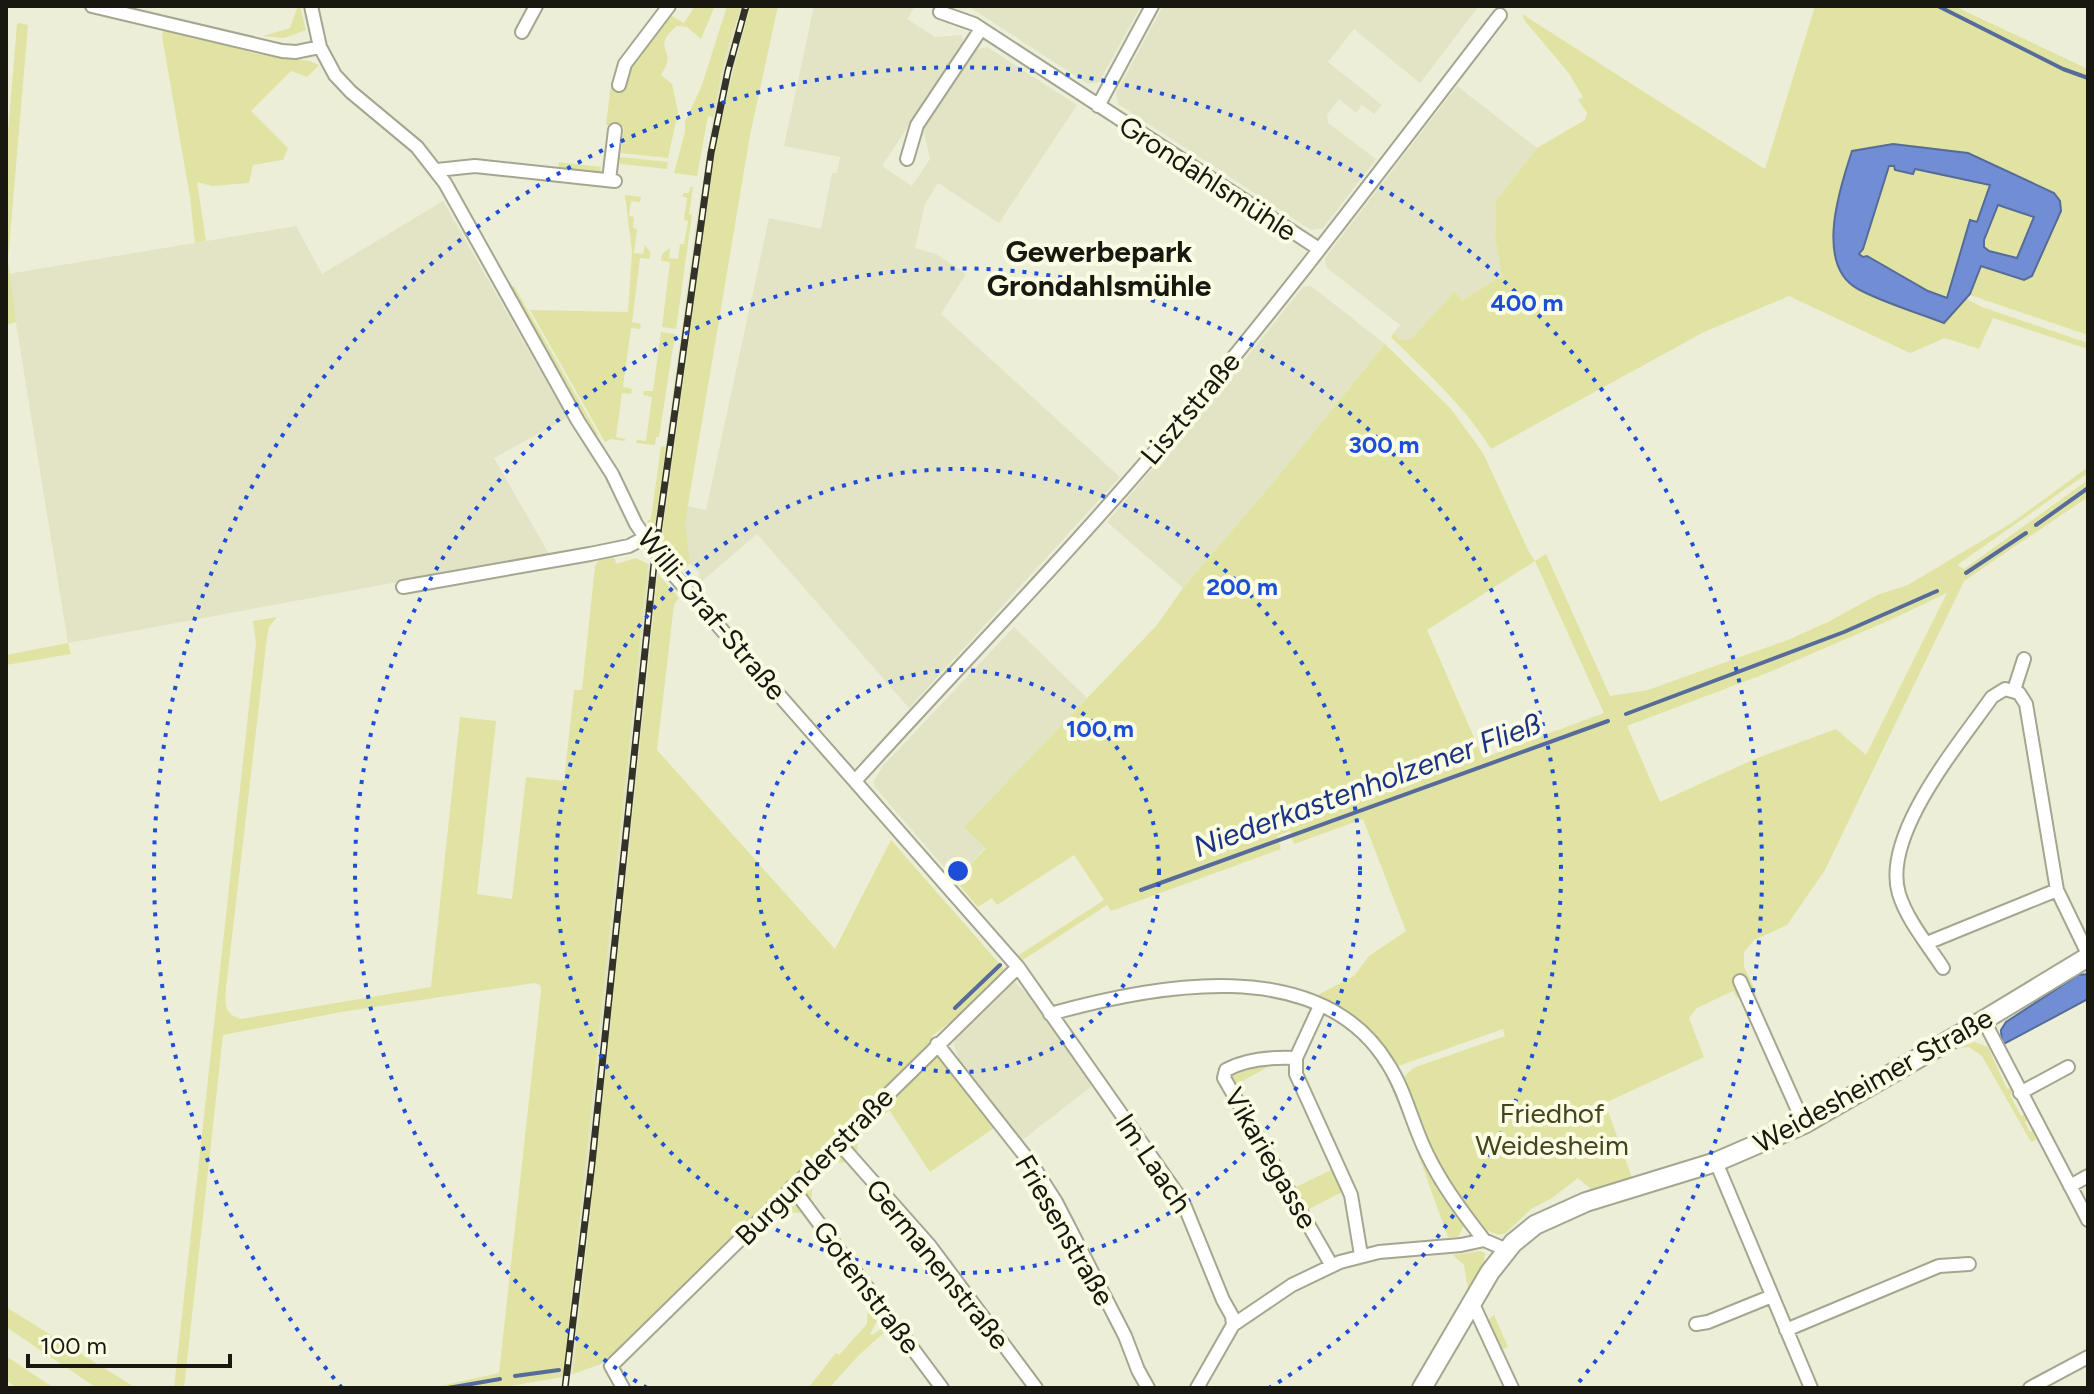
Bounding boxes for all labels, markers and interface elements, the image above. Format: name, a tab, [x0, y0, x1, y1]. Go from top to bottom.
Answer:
street label: Grondahlsmühle	[1113, 108, 1303, 248]
district label: Gewerbepark Grondahlsmühle	[987, 233, 1212, 304]
text: 400 m	[1491, 288, 1563, 317]
street label: Lisztstraße	[1133, 345, 1247, 471]
text: 300 m	[1348, 430, 1420, 459]
street label: Willi-Graf-Straße	[630, 521, 794, 707]
text: 200 m	[1206, 572, 1278, 601]
water label: Niederkastenholzener Fließ	[1188, 705, 1546, 865]
text: 100 m	[1066, 714, 1134, 743]
centre of rings	[944, 857, 972, 885]
street label: Weidesheimer Straße	[1748, 1000, 1998, 1160]
street label: Burgunderstraße	[728, 1080, 900, 1252]
street label: Vikariegasse	[1217, 1082, 1325, 1234]
park label: Friedhof Weidesheim	[1475, 1096, 1629, 1162]
street label: Im Laach	[1109, 1107, 1199, 1219]
street label: Friesenstraße	[1008, 1148, 1122, 1312]
street label: Germanenstraße	[859, 1172, 1017, 1356]
street label: Gotenstraße	[806, 1214, 928, 1360]
scale bar	[28, 1318, 230, 1368]
text: 100 m	[40, 1331, 107, 1360]

